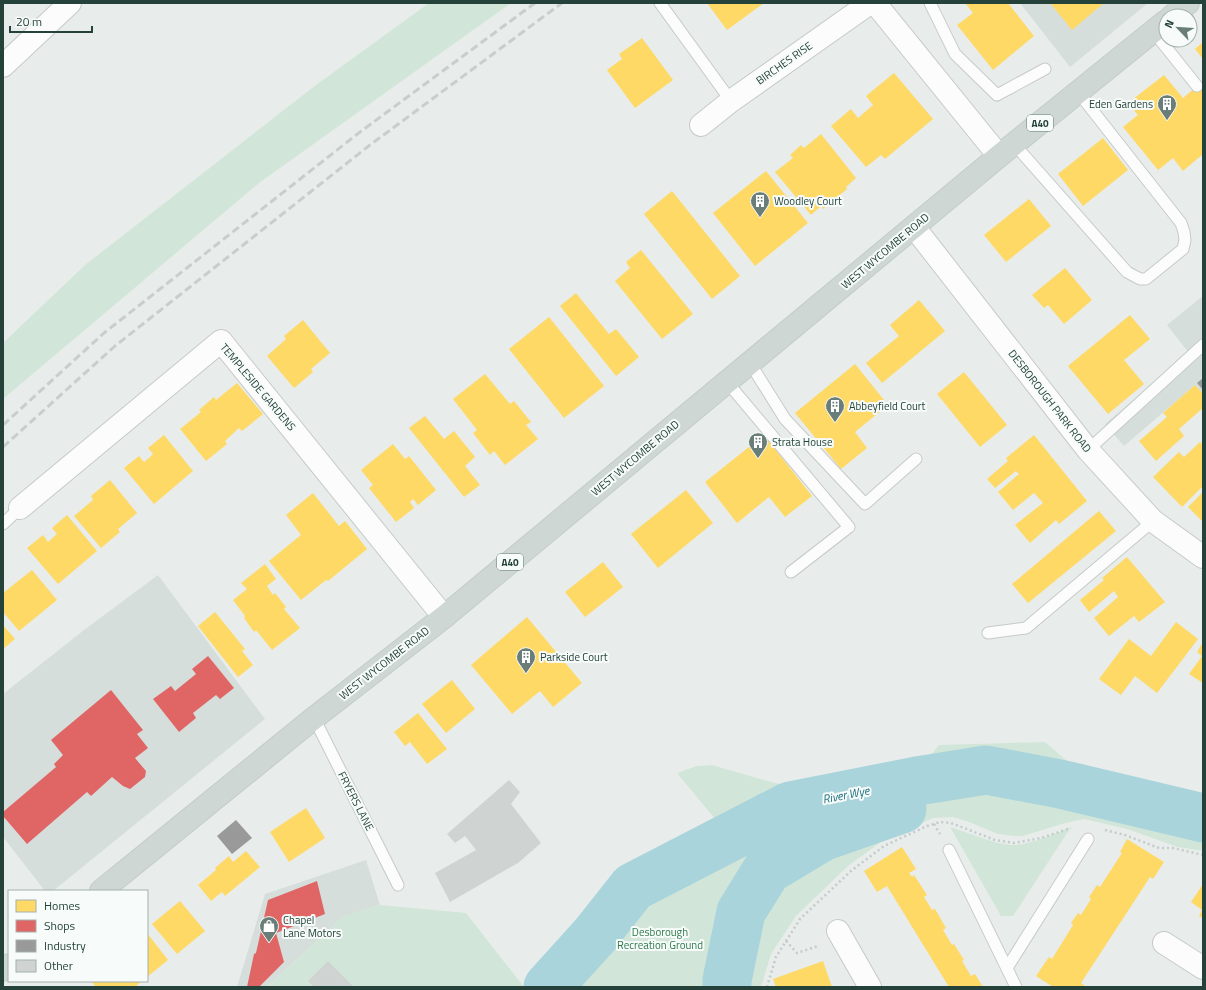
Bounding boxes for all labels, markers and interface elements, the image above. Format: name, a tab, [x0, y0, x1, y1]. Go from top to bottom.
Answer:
scale bar	[10, 8, 92, 34]
north arrow	[1158, 8, 1198, 48]
text: 20 m	[16, 12, 42, 31]
text: N	[1160, 17, 1178, 31]
street label: BIRCHES RISE	[753, 38, 815, 88]
building icon: Eden Gardens	[1156, 93, 1178, 121]
place label: Eden Gardens	[1089, 96, 1153, 112]
road number: A40	[1027, 115, 1053, 131]
building icon: Woodley Court	[749, 190, 771, 218]
place label: Woodley Court	[774, 193, 842, 209]
street label: WEST WYCOMBE ROAD	[838, 209, 932, 293]
street label: TEMPLESIDE GARDENS	[217, 340, 299, 434]
street label: DESBOROUGH PARK ROAD	[1005, 346, 1095, 456]
building icon: Abbeyfield Court	[824, 395, 846, 423]
place label: Abbeyfield Court	[849, 398, 926, 414]
street label: WEST WYCOMBE ROAD	[588, 416, 682, 500]
building icon: Strata House	[747, 431, 769, 459]
place label: Strata House	[772, 434, 833, 450]
road number: A40	[497, 554, 523, 570]
street label: WEST WYCOMBE ROAD	[336, 623, 432, 703]
building icon: Parkside Court	[515, 646, 537, 674]
place label: Parkside Court	[540, 649, 608, 665]
street label: FRYERS LANE	[334, 768, 378, 834]
water label: River Wye	[821, 780, 872, 808]
legend	[8, 890, 148, 982]
text: Homes	[44, 896, 80, 915]
place label: Chapel Lane Motors	[283, 912, 341, 941]
shop icon: Chapel Lane Motors	[258, 915, 280, 943]
text: Shops	[44, 916, 76, 935]
park label: Desborough Recreation Ground	[617, 924, 703, 953]
text: Industry	[44, 936, 86, 955]
text: Other	[44, 956, 73, 975]

